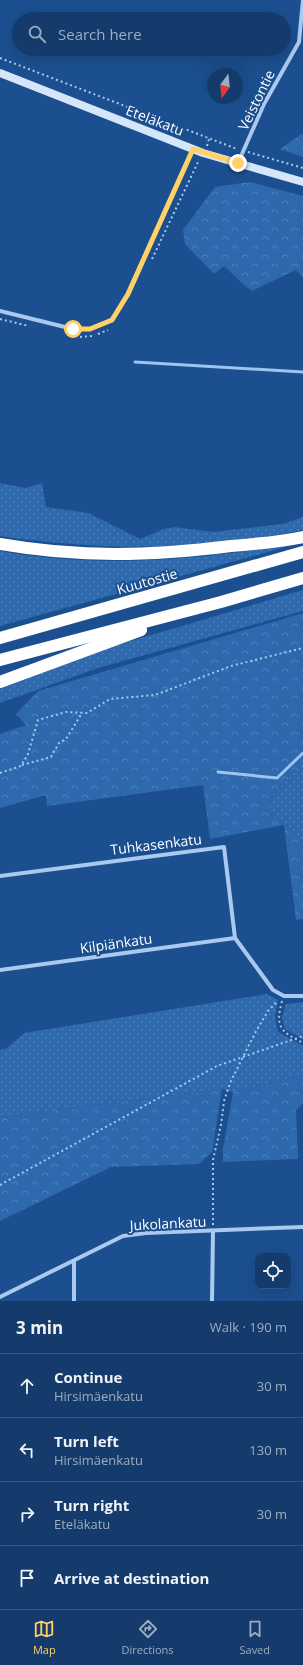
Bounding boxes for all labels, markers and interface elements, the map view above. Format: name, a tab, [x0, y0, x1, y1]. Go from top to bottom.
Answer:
search box	[12, 12, 291, 56]
icon: search	[26, 23, 48, 45]
text: Search here	[58, 24, 142, 44]
street label: Veistontie	[233, 67, 279, 133]
north arrow	[207, 68, 243, 104]
street label: Eteläkatu	[123, 100, 187, 140]
route end	[229, 154, 247, 172]
route start	[64, 320, 82, 338]
street label: Kuutostie	[114, 563, 180, 599]
street label: Tuhkasenkatu	[109, 829, 203, 859]
street label: Kilpiänkatu	[79, 929, 153, 957]
street label: Jukolankatu	[127, 1212, 207, 1235]
map controls	[255, 1253, 291, 1289]
button: locate	[255, 1253, 291, 1289]
text: 3 min	[16, 1316, 63, 1339]
text: Walk · 190 m	[210, 1318, 287, 1336]
text: Continue	[54, 1367, 122, 1387]
icon: ahead	[16, 1375, 38, 1397]
text: 30 m	[257, 1377, 287, 1395]
text: Hirsimäenkatu	[54, 1387, 143, 1405]
text: Turn left	[54, 1431, 119, 1451]
icon: left	[16, 1439, 38, 1461]
text: 130 m	[249, 1441, 287, 1459]
text: Hirsimäenkatu	[54, 1451, 143, 1469]
text: Turn right	[54, 1495, 129, 1515]
icon: right	[16, 1503, 38, 1525]
text: 30 m	[257, 1505, 287, 1523]
text: Eteläkatu	[54, 1515, 110, 1533]
icon: arrive	[16, 1567, 38, 1589]
text: Arrive at destination	[54, 1568, 209, 1588]
tab: Map	[33, 1618, 56, 1657]
tab: Directions	[122, 1618, 174, 1657]
tab: Saved	[239, 1618, 270, 1657]

